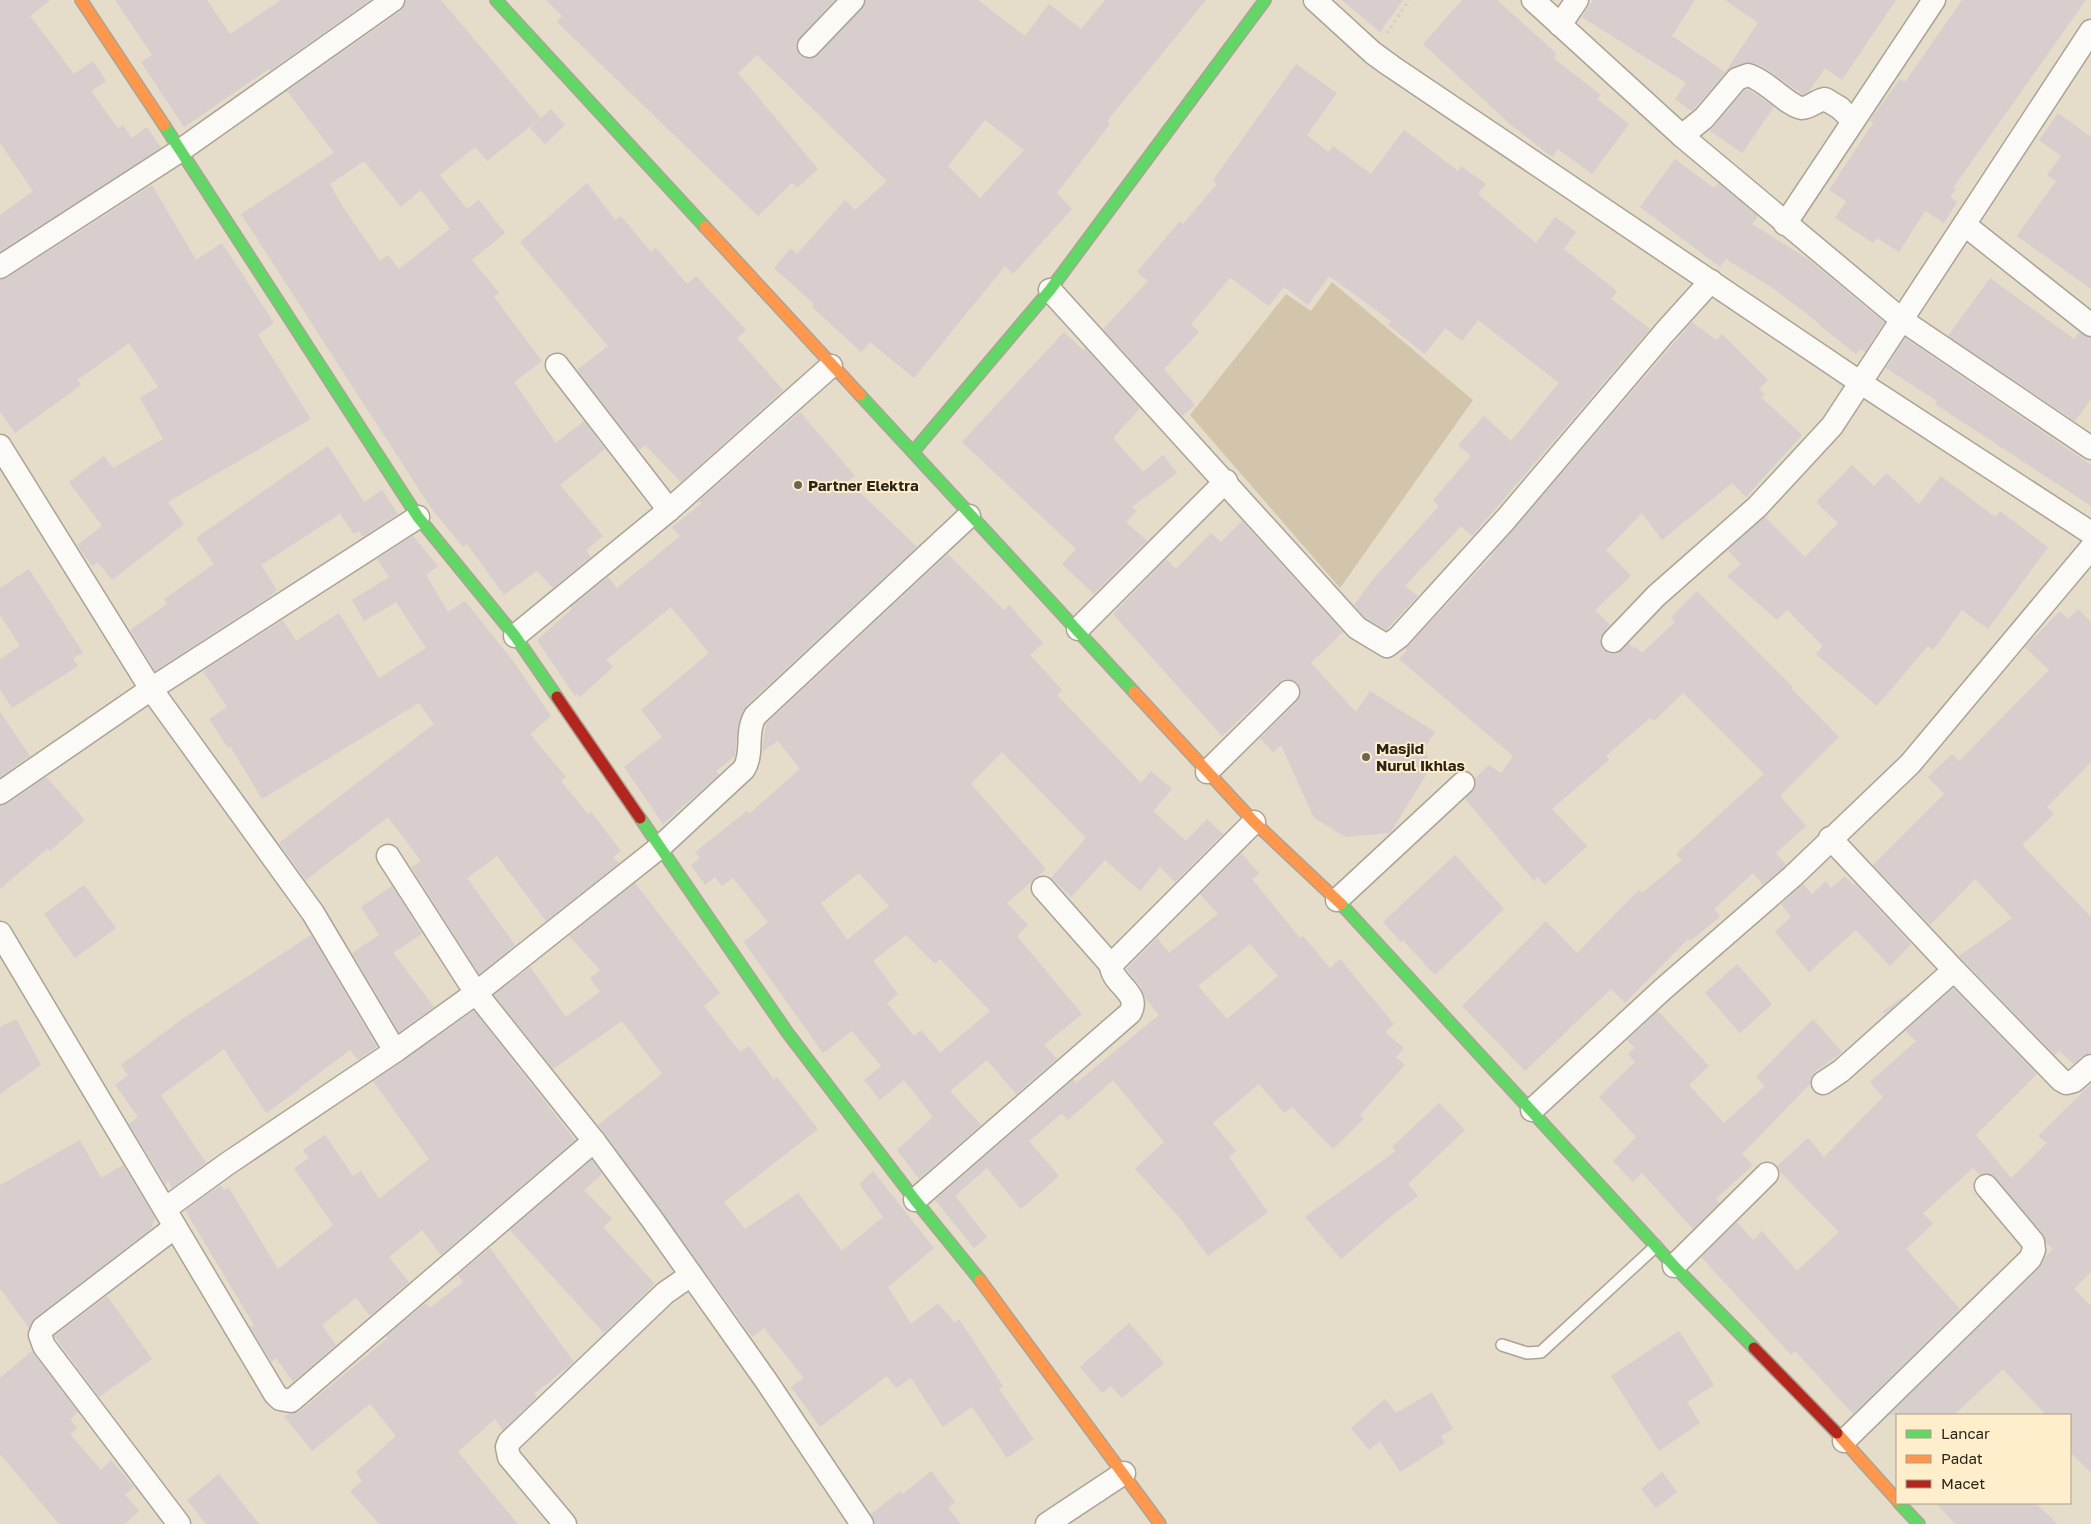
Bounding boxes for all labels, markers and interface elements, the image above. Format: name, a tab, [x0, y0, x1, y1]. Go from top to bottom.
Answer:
place label: Partner Elektra	[808, 476, 919, 494]
marker: Partner Elektra	[792, 479, 804, 491]
place label: Masjid Nurul Ikhlas	[1376, 739, 1465, 774]
marker: Masjid Nurul Ikhlas	[1360, 751, 1372, 763]
legend	[1896, 1414, 2071, 1504]
text: Lancar	[1941, 1424, 1990, 1442]
text: Padat	[1941, 1449, 1983, 1467]
text: Macet	[1941, 1474, 1985, 1492]

